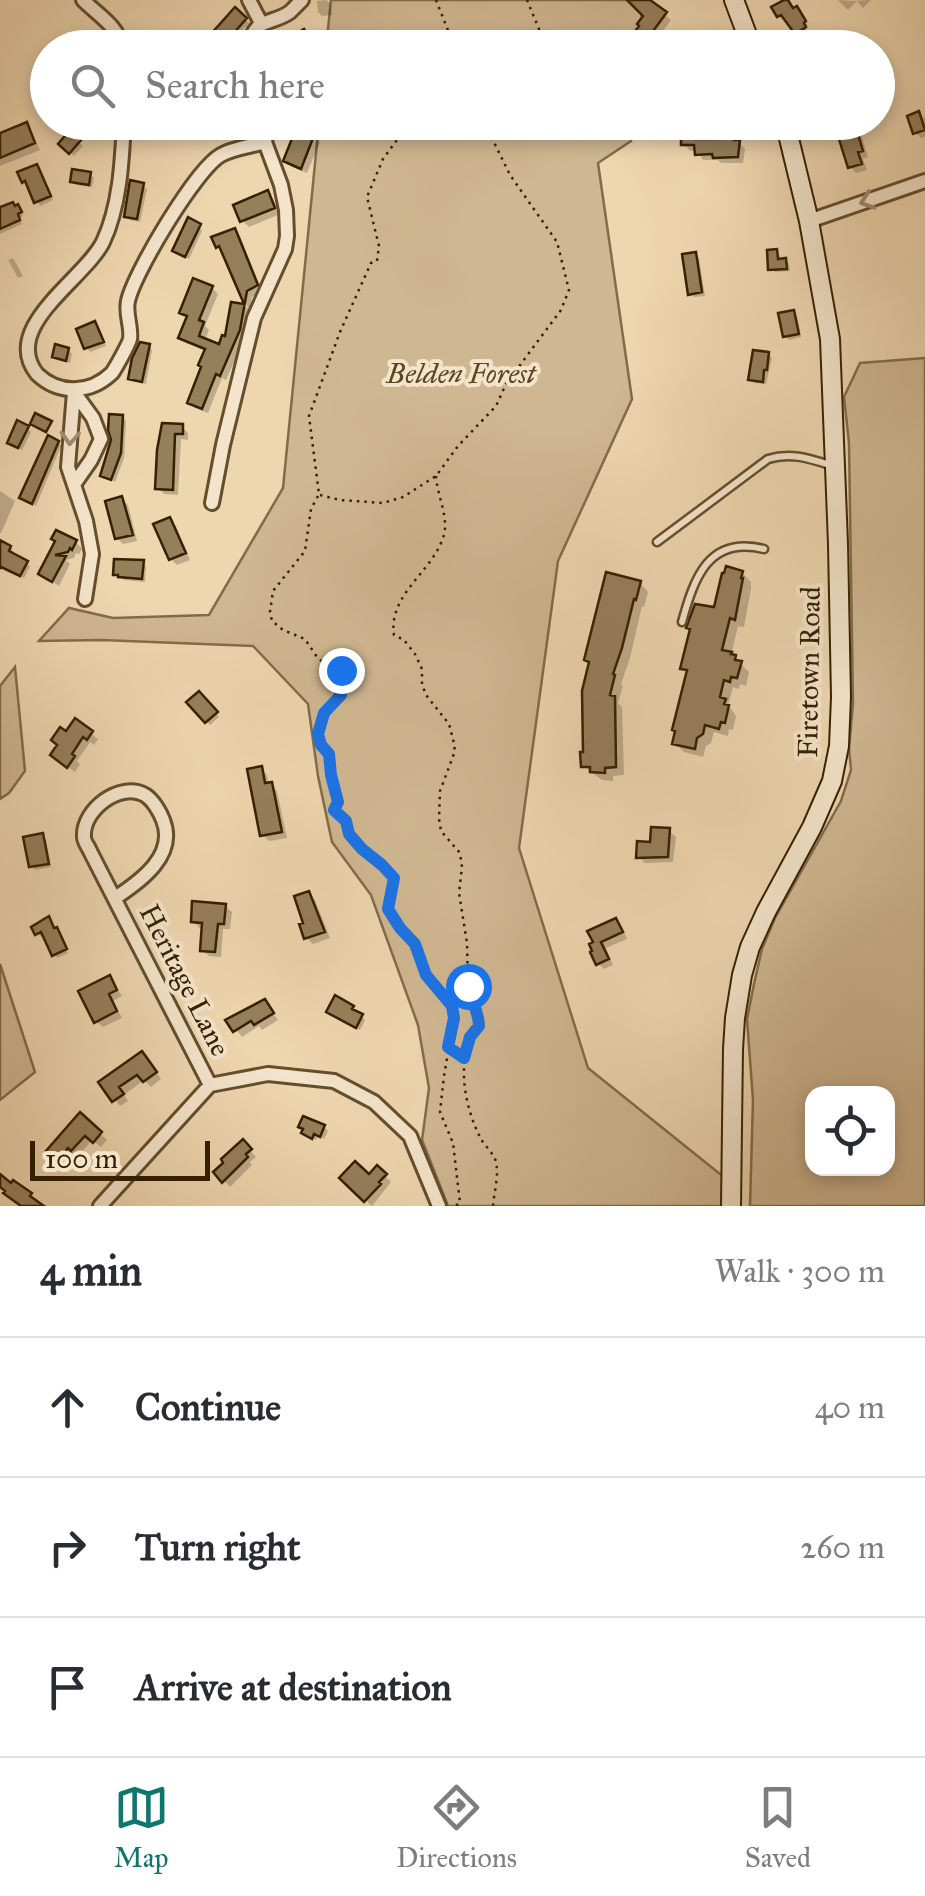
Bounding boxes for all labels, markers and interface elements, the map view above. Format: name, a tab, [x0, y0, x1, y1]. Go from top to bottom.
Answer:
search box	[30, 30, 895, 140]
icon: search	[65, 58, 120, 113]
text: Search here	[145, 62, 325, 108]
one-way arrow	[859, 190, 876, 210]
park label: Belden Forest	[384, 356, 538, 391]
one-way arrow	[60, 430, 81, 446]
street label: Firetown Road	[790, 586, 828, 758]
route end	[319, 648, 365, 694]
street label: Heritage Lane	[132, 898, 238, 1062]
route start	[446, 964, 492, 1010]
map controls	[805, 1086, 895, 1176]
button: locate	[805, 1086, 895, 1176]
scale bar	[30, 1136, 210, 1180]
text: 100 m	[45, 1141, 118, 1176]
text: 4 min	[40, 1245, 142, 1297]
text: Walk · 300 m	[715, 1252, 885, 1291]
icon: ahead	[40, 1380, 95, 1435]
text: Continue	[135, 1384, 281, 1430]
text: 40 m	[815, 1388, 885, 1427]
icon: right	[40, 1520, 95, 1575]
text: Turn right	[135, 1524, 301, 1570]
text: 260 m	[800, 1528, 885, 1567]
icon: arrive	[40, 1660, 95, 1715]
text: Arrive at destination	[135, 1664, 452, 1710]
tab: Map	[114, 1780, 169, 1875]
tab: Directions	[396, 1780, 517, 1875]
tab: Saved	[745, 1780, 811, 1875]

